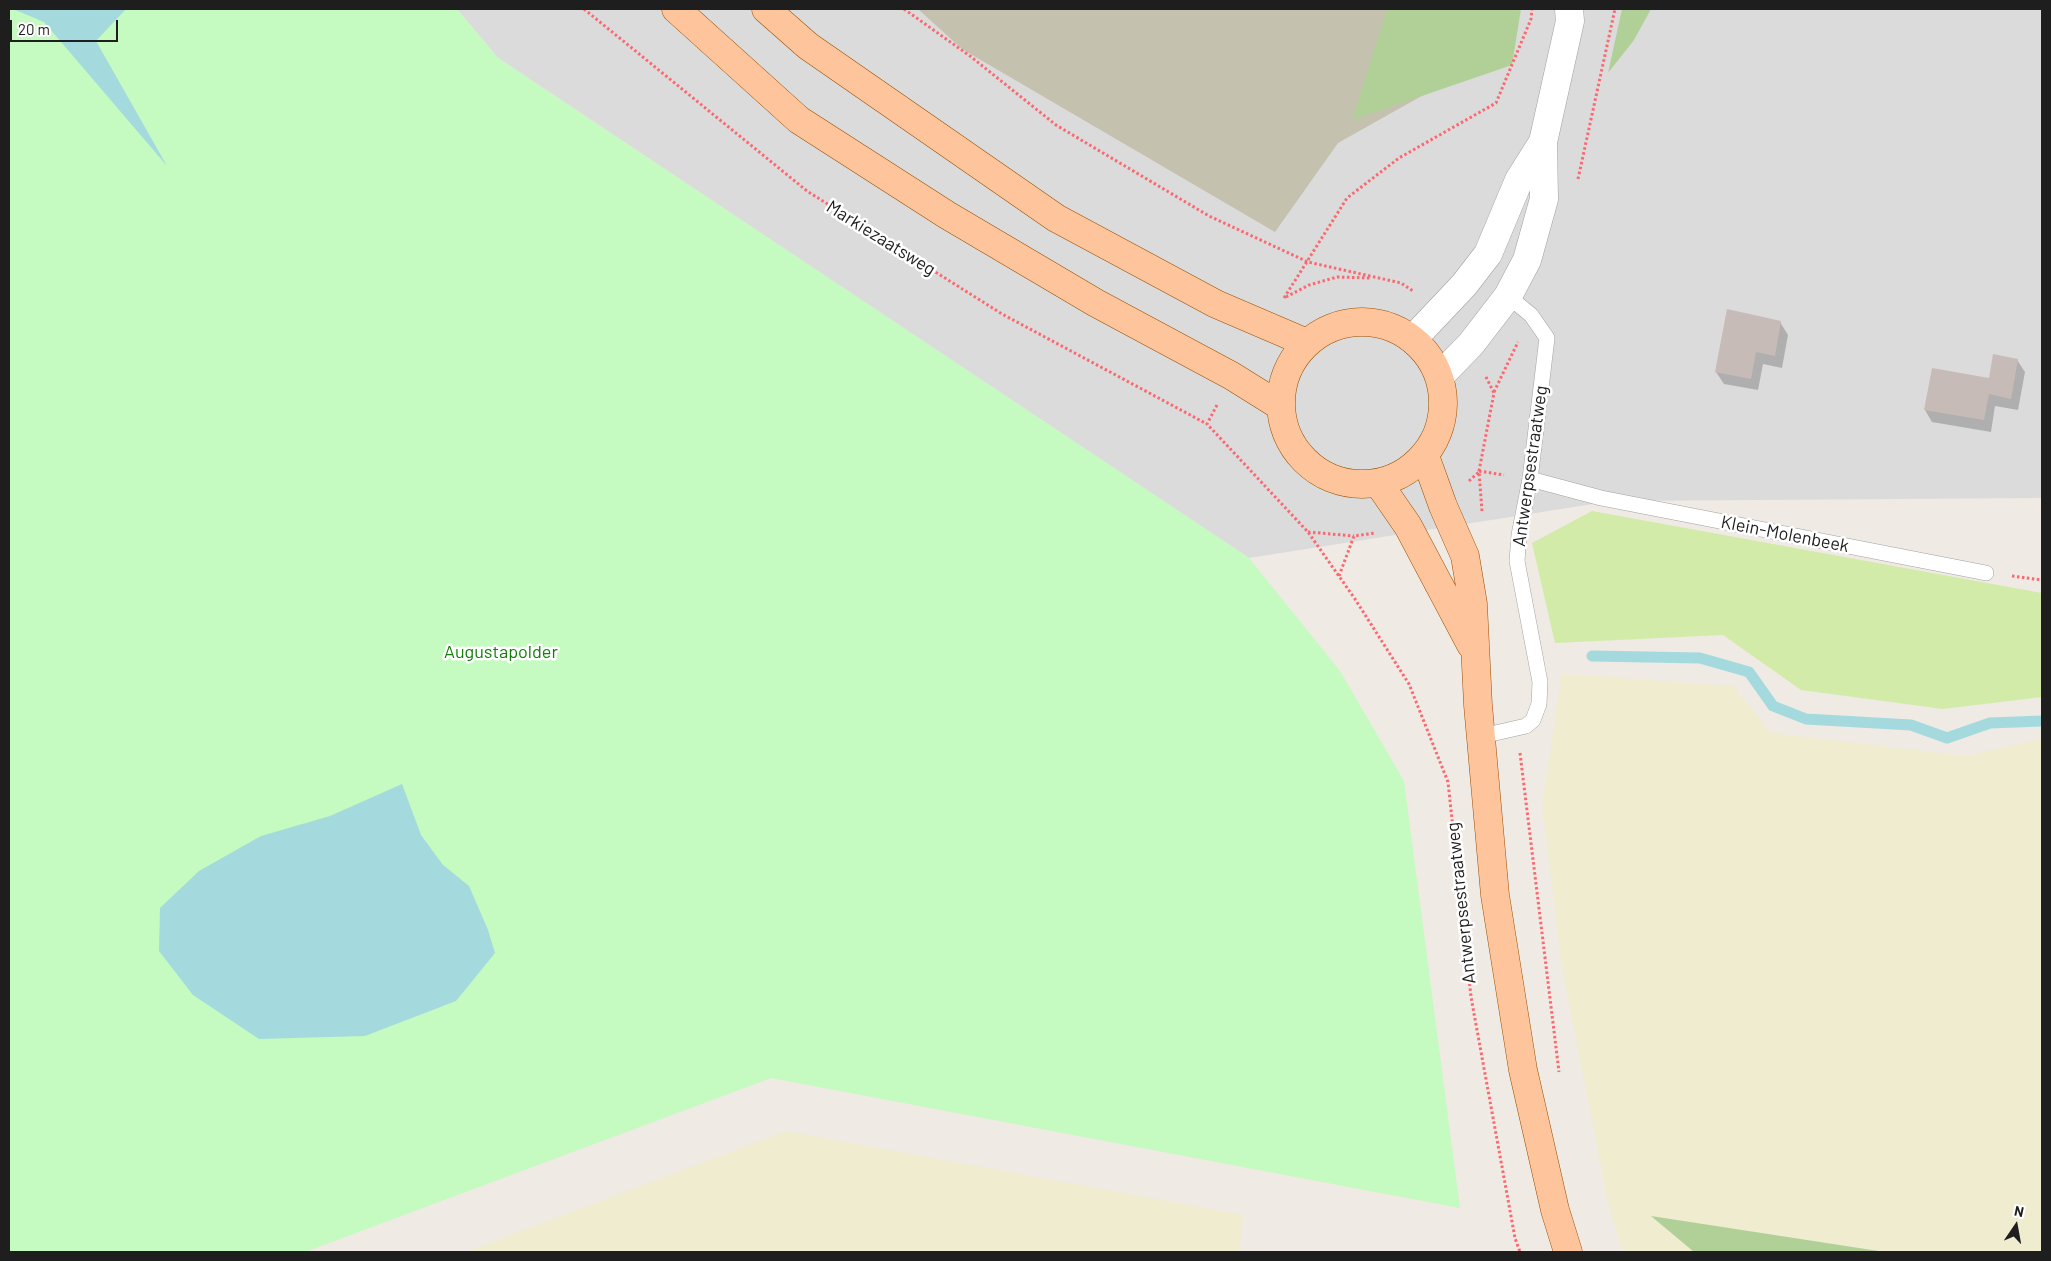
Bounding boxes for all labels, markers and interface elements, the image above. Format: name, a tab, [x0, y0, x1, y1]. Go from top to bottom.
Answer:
scale bar	[12, 10, 120, 42]
text: 20 m	[18, 20, 50, 38]
street label: Markiezaatsweg	[822, 196, 940, 280]
street label: Antwerpsestraatweg	[1508, 384, 1552, 548]
street label: Klein-Molenbeek	[1719, 511, 1851, 557]
park label: Augustapolder	[444, 641, 558, 663]
street label: Antwerpsestraatweg	[1442, 821, 1480, 985]
north arrow	[1991, 1201, 2041, 1251]
text: N	[2013, 1202, 2026, 1220]

